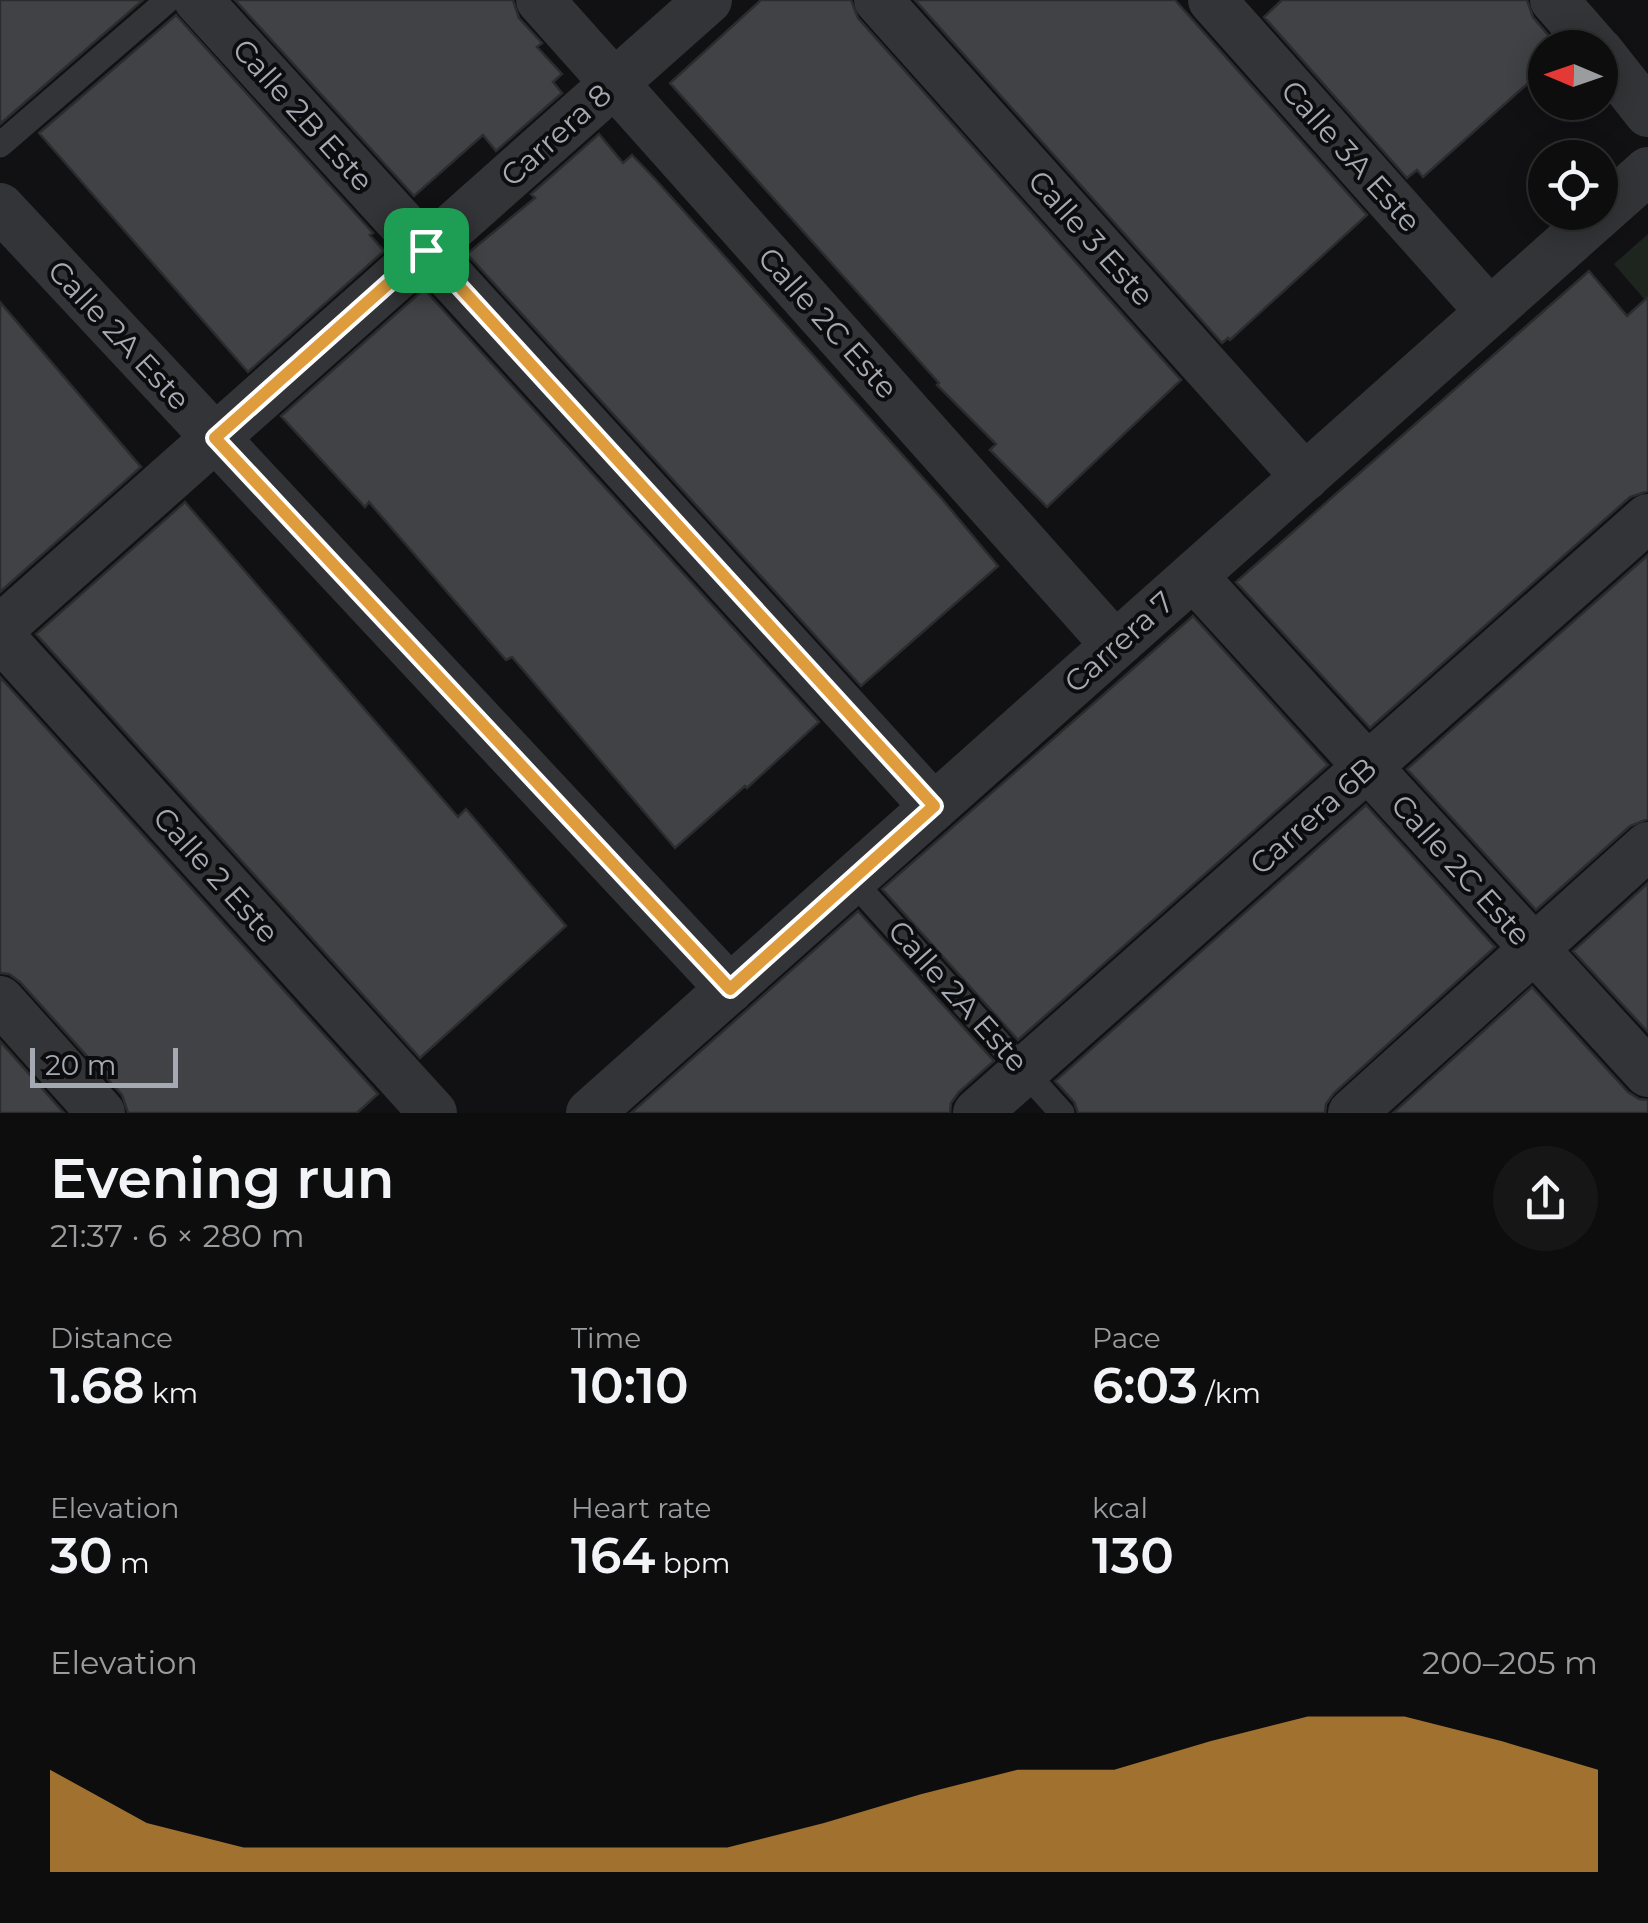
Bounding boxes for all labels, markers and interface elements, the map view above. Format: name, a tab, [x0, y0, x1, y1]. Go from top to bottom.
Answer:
north arrow	[1528, 30, 1618, 120]
map controls	[1528, 30, 1618, 230]
street label: Calle 2B Este	[225, 31, 381, 199]
street label: Calle 3A Este	[1273, 72, 1429, 240]
street label: Carrera 8	[493, 76, 619, 194]
button: locate	[1528, 140, 1618, 230]
street label: Calle 3 Este	[1020, 163, 1162, 313]
pin	[384, 208, 469, 293]
icon: arrive	[399, 223, 454, 278]
street label: Calle 2C Este	[750, 240, 906, 406]
street label: Calle 2A Este	[40, 252, 198, 418]
street label: Carrera 7	[1057, 583, 1181, 701]
street label: Carrera 6B	[1242, 750, 1384, 882]
street label: Calle 2C Este	[1383, 787, 1539, 953]
street label: Calle 2 Este	[145, 799, 287, 951]
street label: Calle 2A Este	[880, 912, 1036, 1080]
scale bar	[30, 1043, 178, 1088]
text: 20 m	[45, 1048, 116, 1082]
text: Evening run	[50, 1145, 395, 1212]
button: share	[1493, 1146, 1598, 1251]
text: 21:37 · 6 × 280 m	[50, 1216, 305, 1255]
text: Distance	[50, 1321, 173, 1355]
text: Time	[571, 1321, 641, 1355]
text: Pace	[1092, 1321, 1161, 1355]
text: 1.68	[50, 1355, 145, 1416]
text: 10:10	[571, 1355, 689, 1416]
text: 6:03	[1092, 1355, 1198, 1416]
text: km	[145, 1376, 198, 1410]
text: /km	[1198, 1376, 1261, 1410]
text: Elevation	[50, 1491, 179, 1525]
text: Heart rate	[571, 1491, 712, 1525]
text: kcal	[1092, 1491, 1148, 1525]
text: 30	[50, 1525, 113, 1586]
text: 164	[571, 1525, 655, 1586]
text: 130	[1092, 1525, 1174, 1586]
text: m	[113, 1546, 150, 1580]
text: bpm	[655, 1546, 730, 1580]
text: Elevation	[50, 1643, 198, 1682]
text: 200–205 m	[1422, 1643, 1598, 1682]

